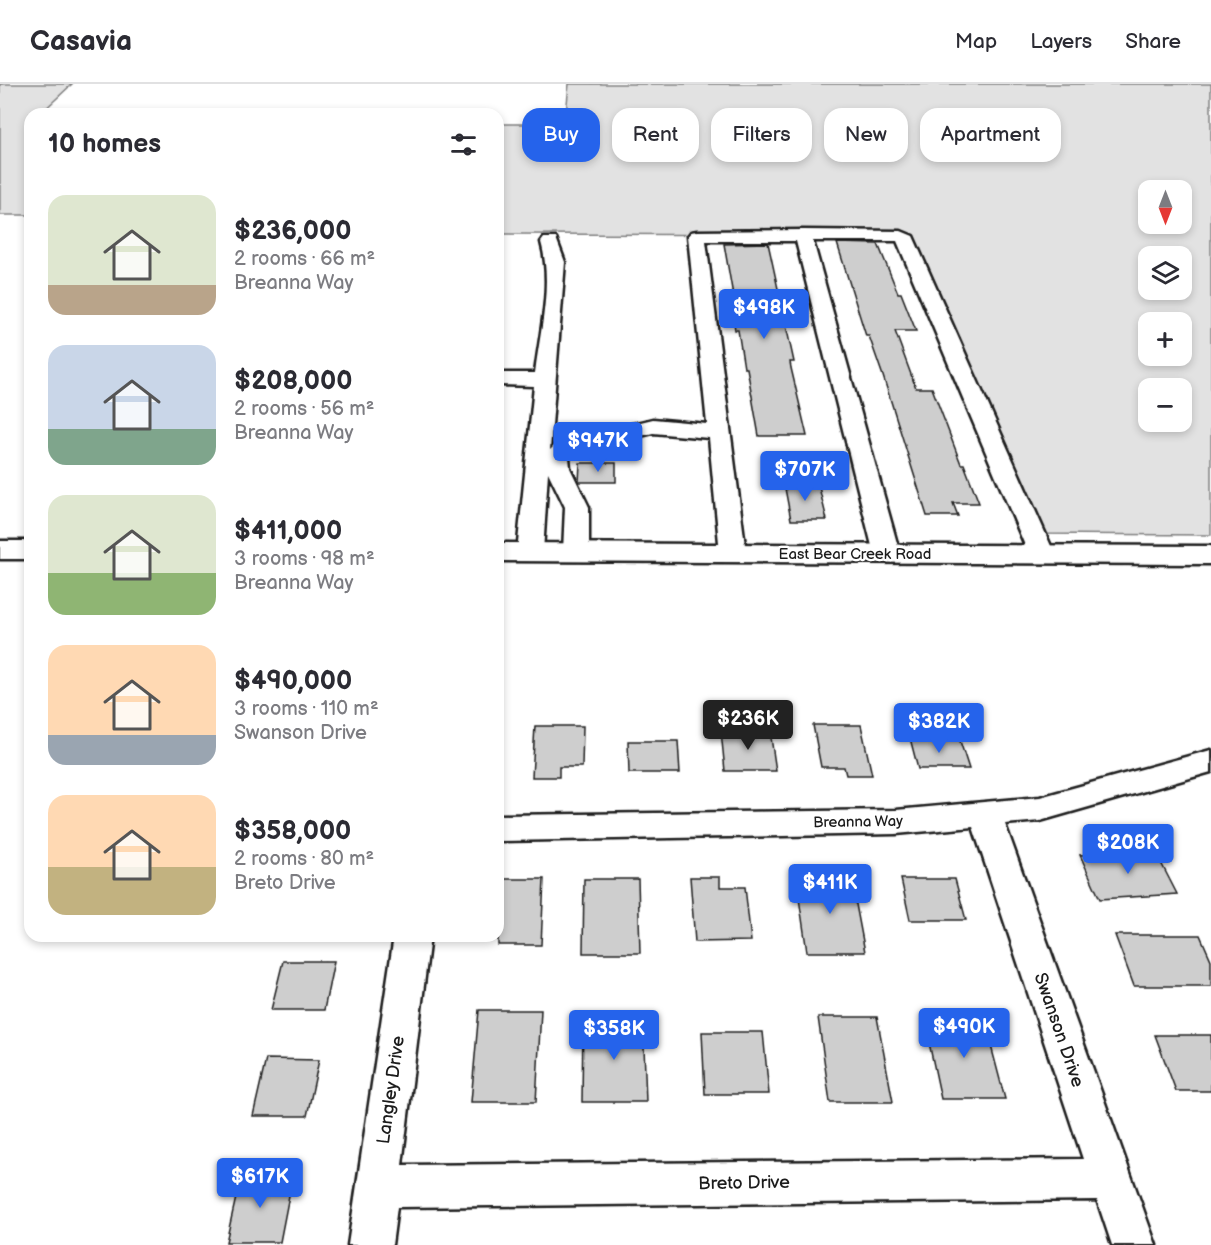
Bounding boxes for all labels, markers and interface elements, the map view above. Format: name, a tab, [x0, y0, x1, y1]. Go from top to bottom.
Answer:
text: Casavia	[30, 25, 132, 58]
text: Map	[955, 29, 997, 54]
text: Layers	[1030, 29, 1092, 54]
text: Share	[1125, 29, 1181, 54]
chip: Buy	[522, 108, 600, 162]
chip: Rent	[612, 108, 699, 162]
chip: Filters	[711, 108, 812, 162]
chip: New	[824, 108, 908, 162]
chip: Apartment	[920, 108, 1061, 162]
icon: filters	[447, 128, 480, 161]
text: 10 homes	[48, 129, 161, 160]
north arrow	[1138, 180, 1192, 234]
map controls	[1138, 180, 1192, 432]
text: $236,000	[234, 216, 351, 247]
icon: home	[96, 219, 168, 291]
button: layers	[1138, 246, 1192, 300]
text: 2 rooms · 66 m²	[234, 247, 375, 271]
text: Breanna Way	[234, 271, 354, 295]
pin: $498K	[722, 289, 806, 340]
text: $498K	[733, 296, 795, 320]
button: +	[1138, 312, 1192, 366]
text: $208,000	[234, 366, 352, 397]
icon: home	[96, 369, 168, 441]
button: −	[1138, 378, 1192, 432]
text: 2 rooms · 56 m²	[234, 397, 374, 421]
text: Breanna Way	[234, 421, 354, 445]
pin: $947K	[556, 422, 640, 473]
text: $947K	[567, 429, 629, 453]
pin: $707K	[763, 451, 847, 502]
text: $707K	[774, 458, 836, 482]
text: $411,000	[234, 516, 342, 547]
icon: home	[96, 519, 168, 591]
street label: East Bear Creek Road	[779, 545, 931, 564]
text: 3 rooms · 98 m²	[234, 547, 375, 571]
text: Breanna Way	[234, 571, 354, 595]
text: $490,000	[234, 666, 352, 697]
icon: home	[96, 669, 168, 741]
text: 3 rooms · 110 m²	[234, 697, 379, 721]
pin: $236K	[706, 700, 790, 751]
pin: $382K	[897, 703, 981, 754]
text: $236K	[717, 707, 779, 731]
text: $382K	[908, 710, 970, 734]
text: Swanson Drive	[234, 721, 367, 745]
street label: Breanna Way	[813, 812, 903, 832]
text: $358,000	[234, 816, 351, 847]
icon: home	[96, 819, 168, 891]
pin: $208K	[1086, 824, 1170, 875]
text: $208K	[1097, 831, 1159, 855]
text: 2 rooms · 80 m²	[234, 847, 374, 871]
pin: $411K	[788, 864, 872, 915]
text: Breto Drive	[234, 871, 336, 895]
text: $411K	[803, 871, 858, 895]
street label: Swanson Drive	[1030, 970, 1089, 1090]
pin: $490K	[922, 1008, 1006, 1059]
pin: $358K	[572, 1010, 656, 1061]
text: $490K	[933, 1015, 995, 1039]
text: $358K	[583, 1017, 645, 1041]
street label: Langley Drive	[373, 1034, 409, 1145]
pin: $617K	[218, 1158, 302, 1209]
text: $617K	[231, 1165, 289, 1189]
street label: Breto Drive	[698, 1172, 790, 1194]

